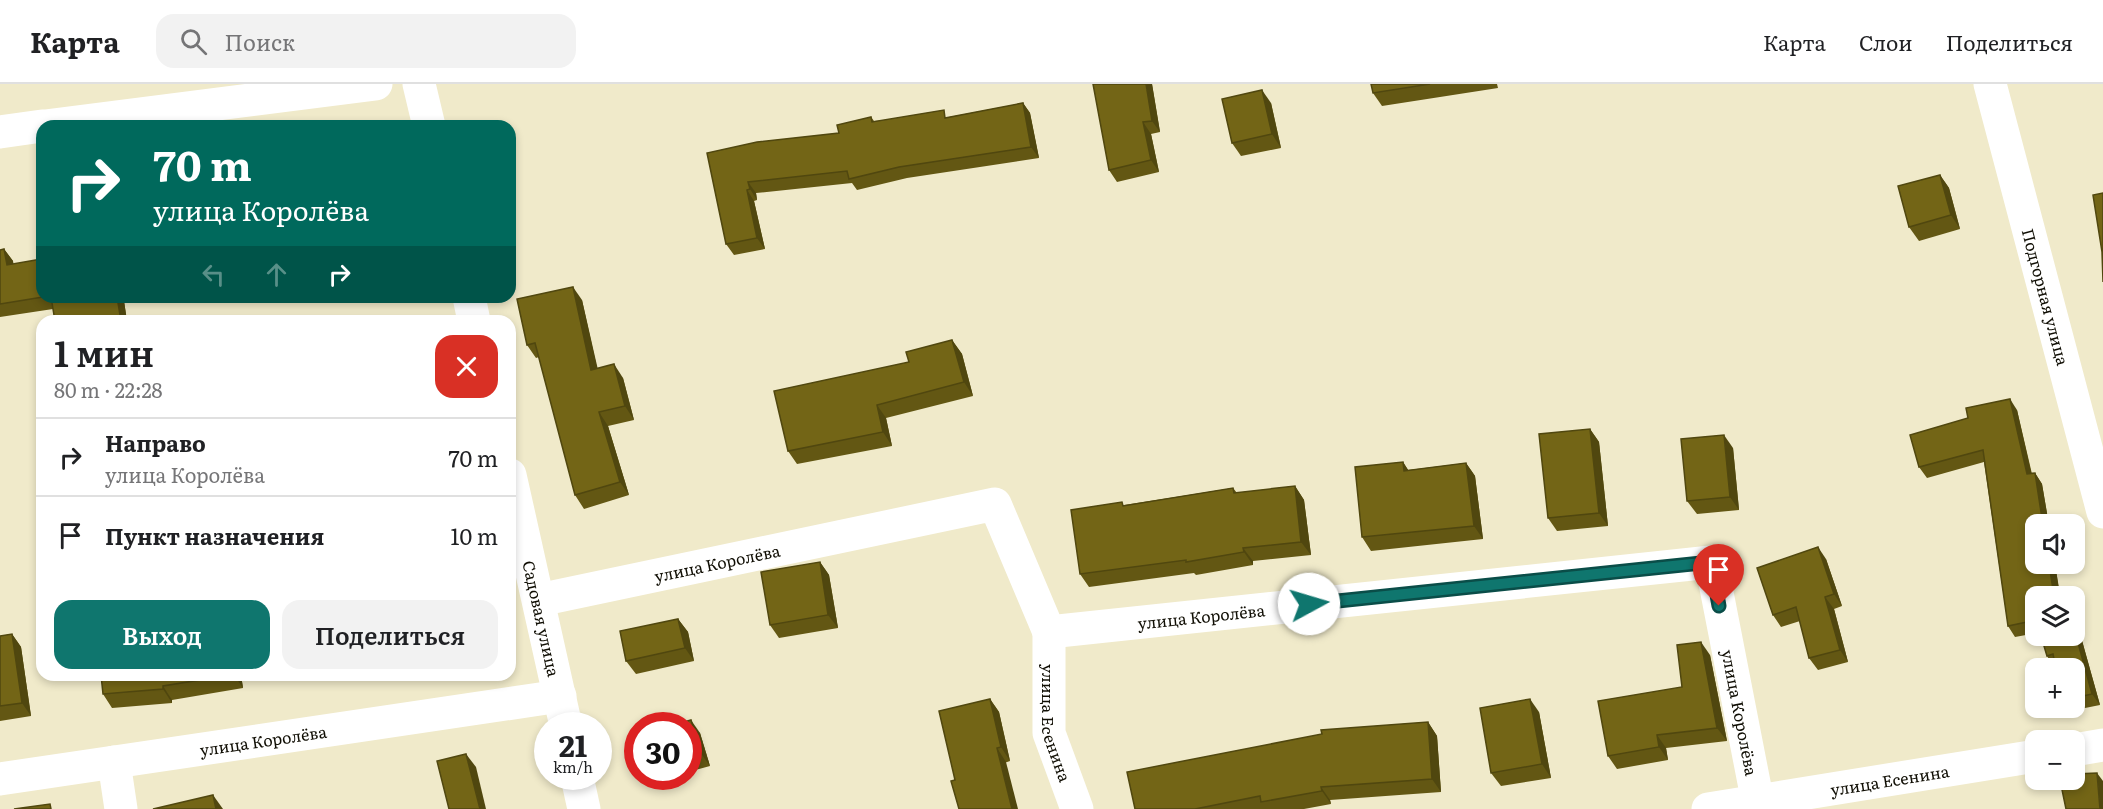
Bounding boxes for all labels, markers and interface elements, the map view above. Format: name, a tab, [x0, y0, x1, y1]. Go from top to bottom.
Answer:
search box	[156, 14, 576, 68]
text: Карта	[30, 20, 120, 62]
icon: search	[177, 25, 210, 58]
text: Поиск	[225, 25, 295, 58]
text: Карта	[1763, 26, 1826, 57]
text: Слои	[1859, 26, 1913, 57]
text: Поделиться	[1946, 26, 2073, 57]
text: 70 m	[153, 132, 252, 194]
icon: right	[54, 144, 132, 222]
text: улица Королёва	[153, 189, 369, 229]
street label: Подгорная улица	[2017, 226, 2076, 368]
icon: left	[197, 258, 230, 291]
icon: ahead	[260, 258, 293, 291]
icon: right	[323, 258, 356, 291]
text: 1 мин	[54, 325, 154, 378]
button: close	[435, 335, 498, 398]
text: 80 m · 22:28	[54, 374, 163, 404]
text: Направо	[105, 426, 206, 459]
icon: right	[54, 441, 87, 474]
text: 70 m	[448, 441, 498, 474]
text: улица Королёва	[105, 459, 265, 489]
map controls	[2025, 514, 2085, 790]
button: sound	[2025, 514, 2085, 574]
icon: arrive	[54, 519, 87, 552]
text: Пункт назначения	[105, 519, 324, 552]
text: 10 m	[451, 519, 498, 552]
street label: улица Королёва	[652, 537, 783, 587]
pin	[1693, 544, 1744, 606]
icon: arrive	[1702, 553, 1735, 586]
street label: Садовая улица	[517, 558, 567, 679]
position arrow	[1277, 572, 1341, 636]
button: layers	[2025, 586, 2085, 646]
street label: улица Королёва	[1136, 597, 1267, 635]
button: Выход	[54, 600, 270, 669]
button: Поделиться	[282, 600, 498, 669]
street label: улица Королёва	[1716, 647, 1764, 778]
button: +	[2025, 658, 2085, 718]
street label: улица Есенина	[1037, 664, 1078, 785]
speed limit sign: 30	[624, 712, 702, 790]
street label: улица Королёва	[198, 719, 329, 761]
text: 21	[559, 722, 587, 766]
button: −	[2025, 730, 2085, 790]
text: km/h	[553, 755, 593, 778]
street label: улица Есенина	[1828, 758, 1951, 801]

